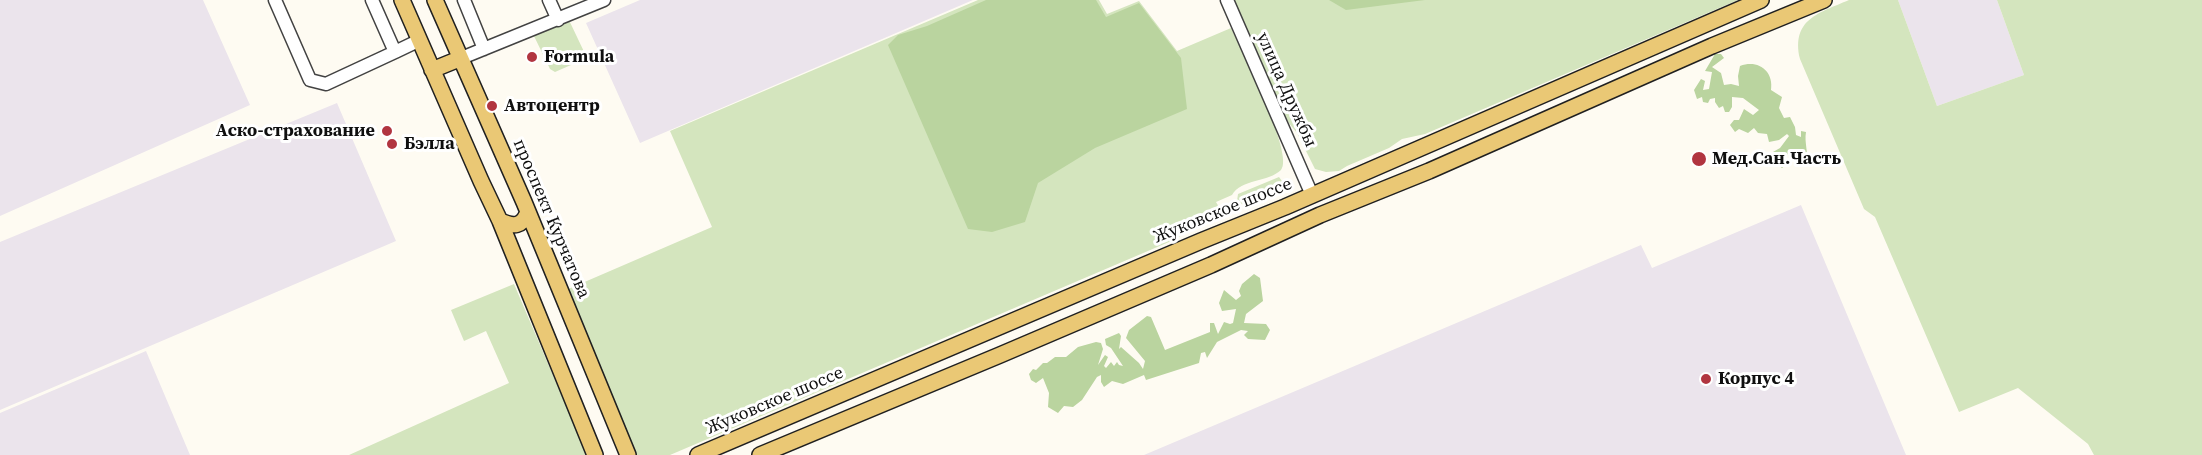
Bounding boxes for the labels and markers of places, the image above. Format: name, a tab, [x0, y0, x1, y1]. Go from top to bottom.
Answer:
place label: Formula	[544, 46, 614, 68]
marker: Formula	[525, 50, 539, 64]
place label: Автоцентр	[504, 95, 600, 117]
marker: Автоцентр	[485, 99, 499, 113]
place label: Аско-страхование	[216, 120, 375, 142]
marker: Аско-страхование	[380, 124, 394, 138]
place label: Бэлла	[404, 133, 455, 155]
marker: Бэлла	[385, 137, 399, 151]
place label: Мед.Сан.Часть	[1712, 148, 1841, 170]
marker: Мед.Сан.Часть	[1690, 150, 1708, 168]
place label: Корпус 4	[1718, 368, 1794, 390]
marker: Корпус 4	[1699, 372, 1713, 386]

